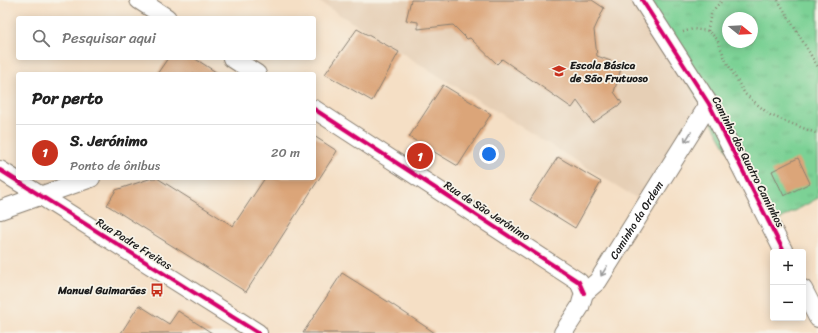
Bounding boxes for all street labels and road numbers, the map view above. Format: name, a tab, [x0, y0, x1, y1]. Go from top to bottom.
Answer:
street label: Caminho dos Quatro Caminhos	[707, 93, 790, 232]
street label: Rua de São Jerónimo	[440, 176, 534, 246]
street label: Caminho da Ordem	[604, 177, 668, 263]
street label: Rua Padre Freitas	[92, 213, 176, 275]

